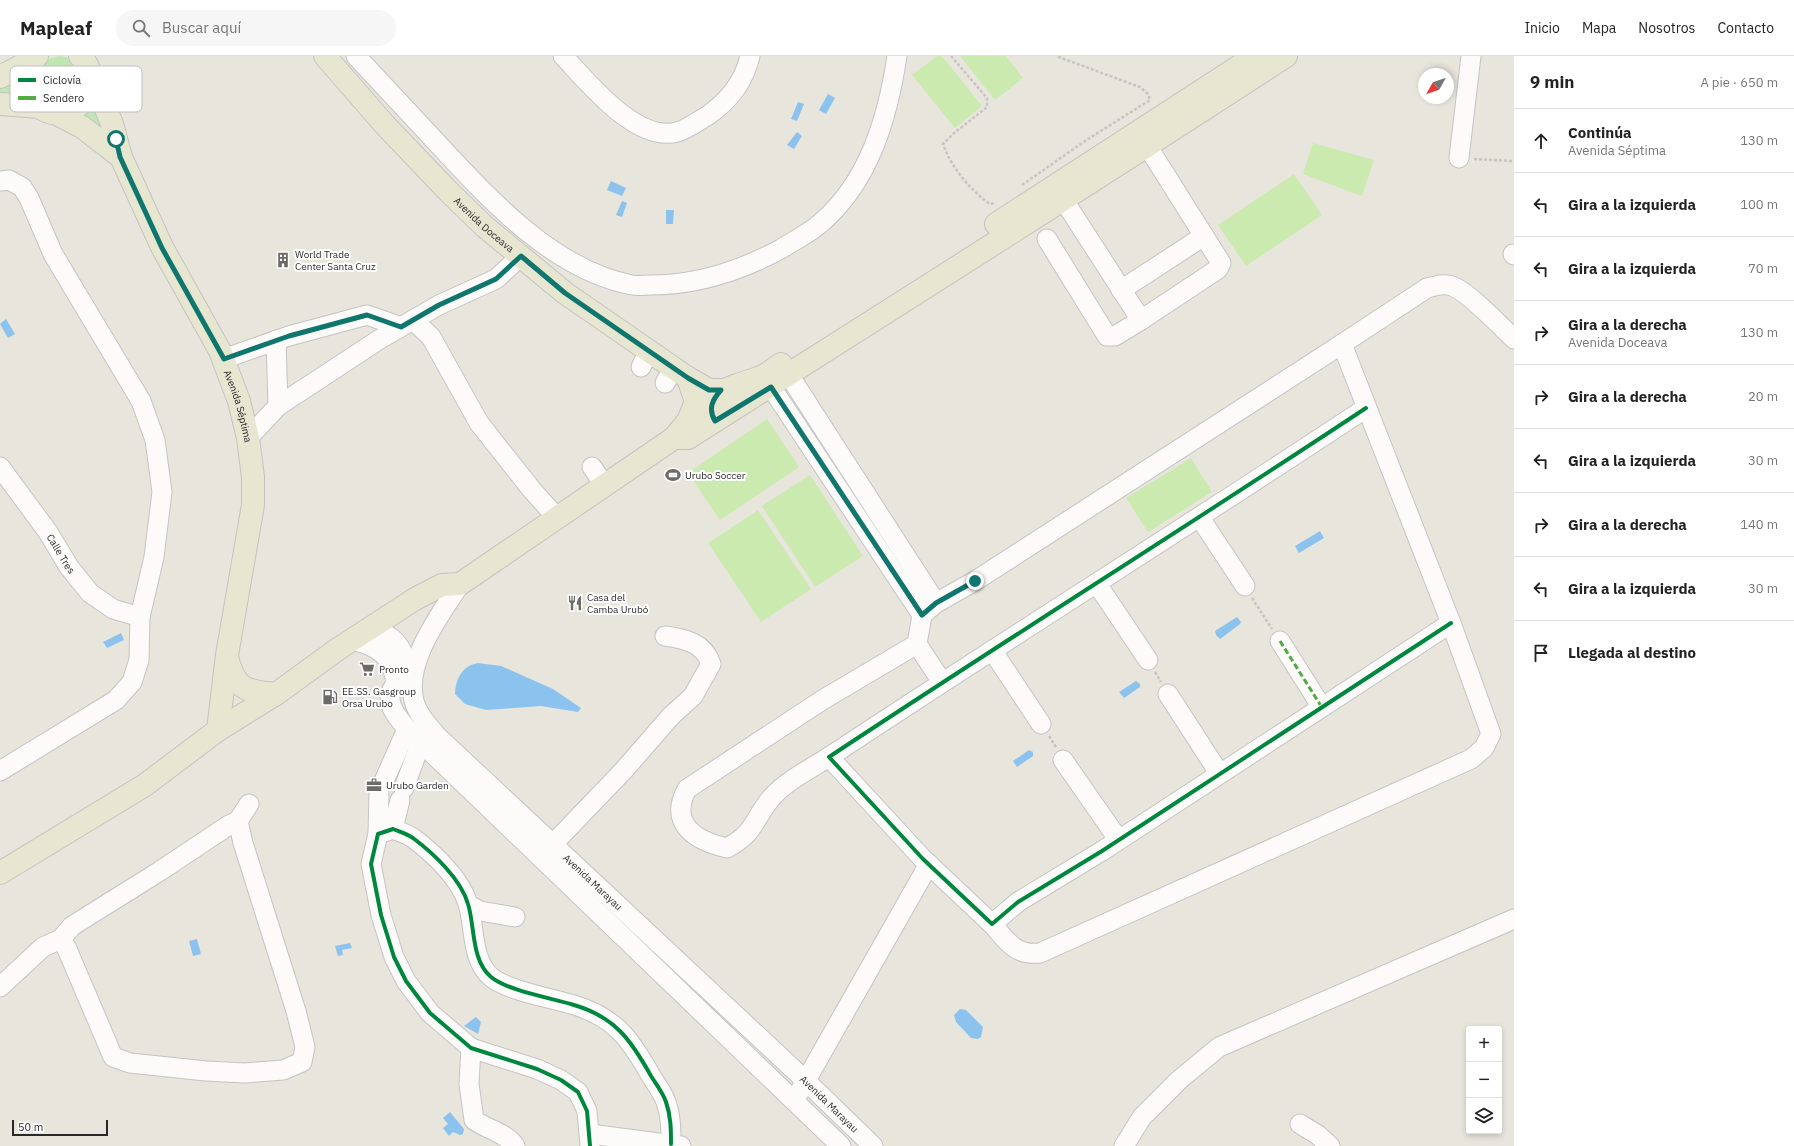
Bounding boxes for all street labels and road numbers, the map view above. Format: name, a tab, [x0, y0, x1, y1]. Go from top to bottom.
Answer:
street label: Avenida Doceava	[451, 194, 517, 255]
street label: Avenida Séptima	[221, 368, 255, 444]
street label: Calle Tres	[44, 531, 78, 576]
street label: Avenida Marayau	[561, 851, 625, 913]
street label: Avenida Marayau	[797, 1072, 861, 1135]

